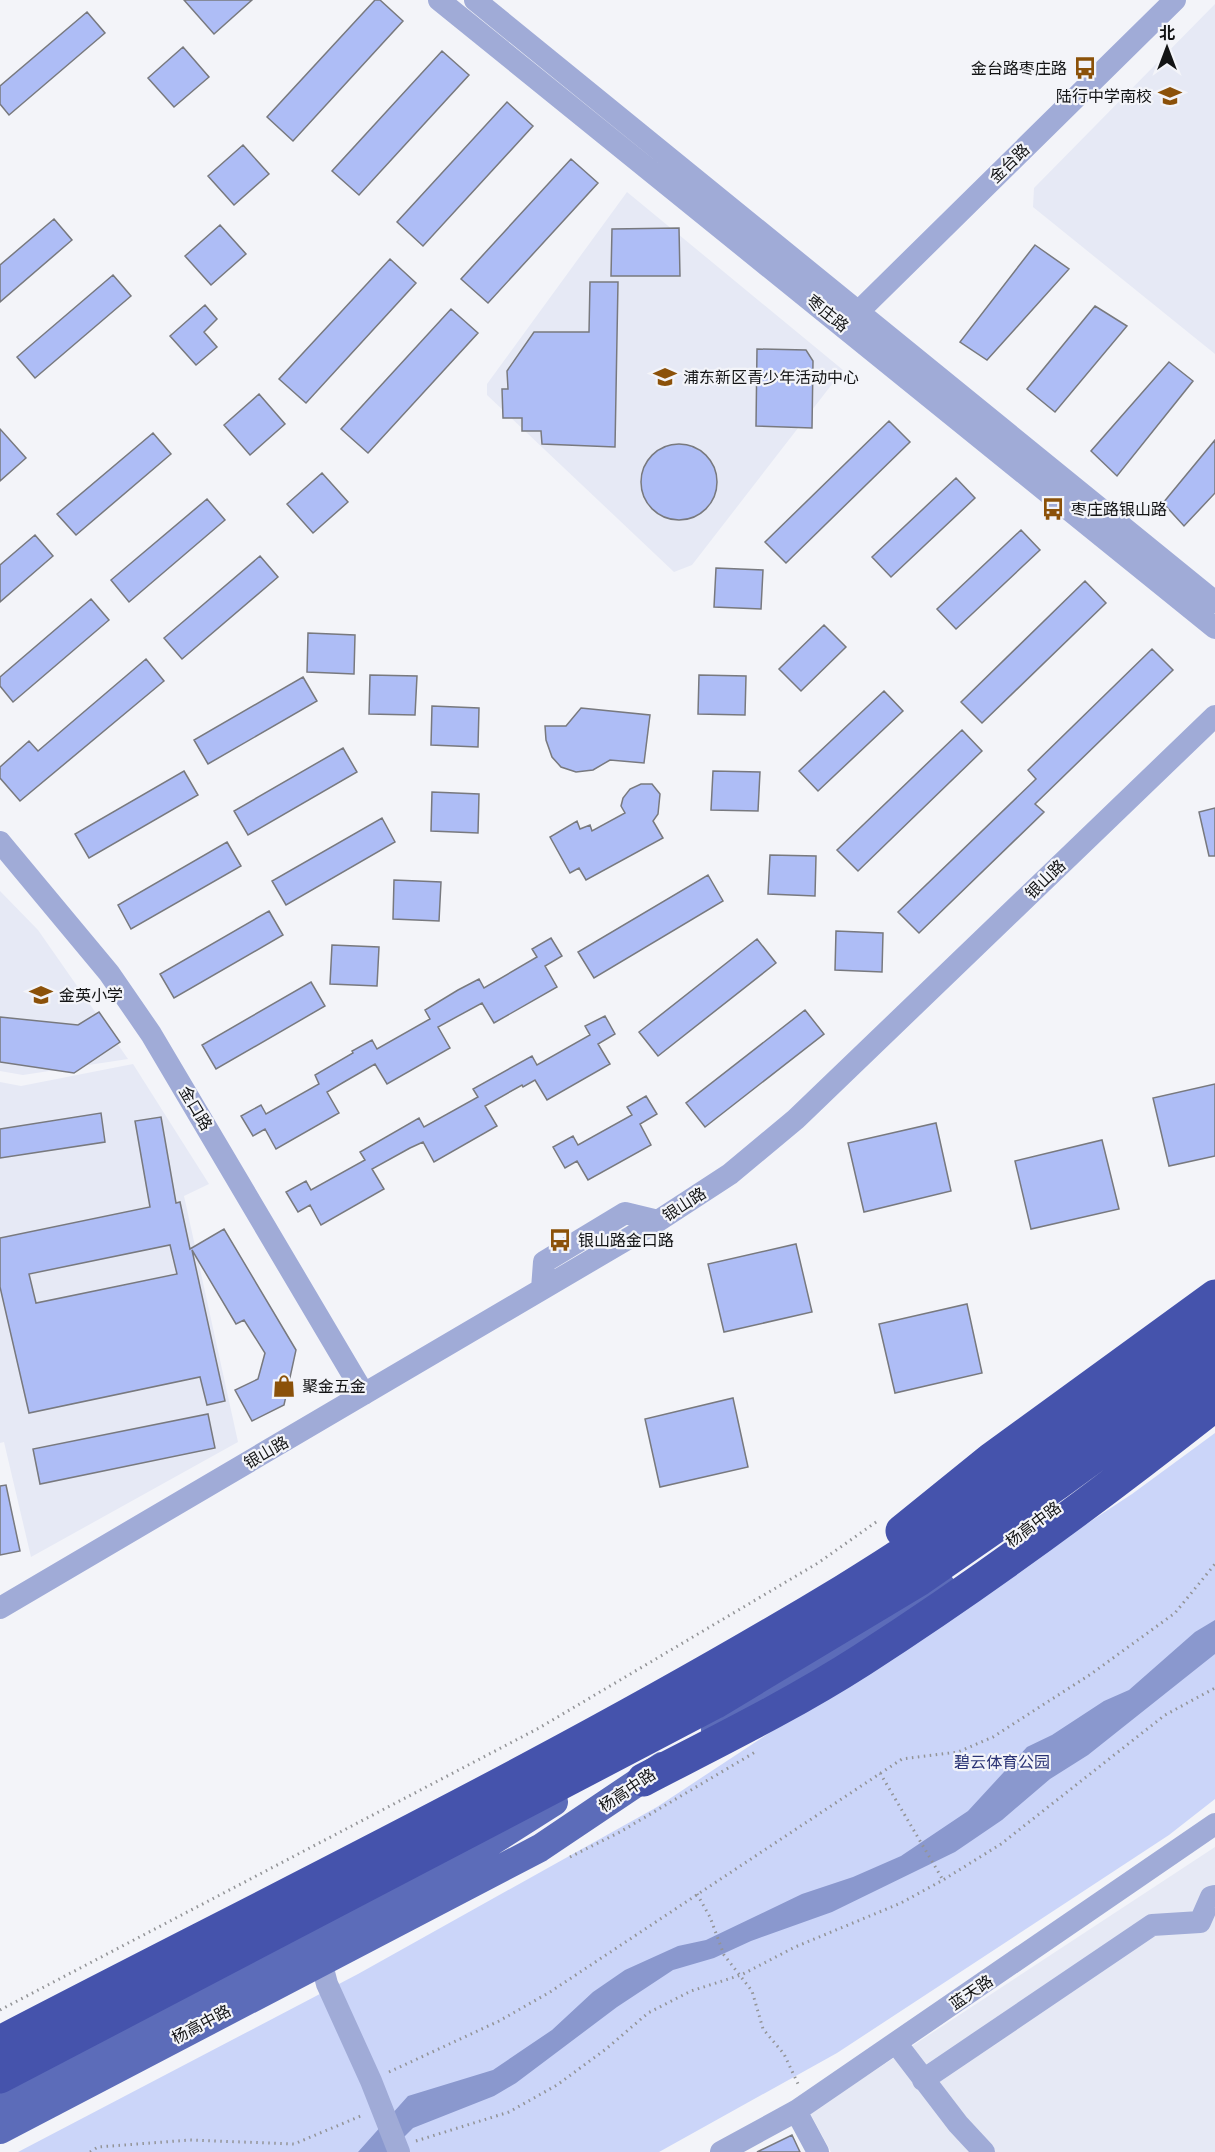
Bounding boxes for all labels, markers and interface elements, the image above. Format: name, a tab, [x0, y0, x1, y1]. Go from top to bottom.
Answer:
north arrow	[1137, 18, 1197, 78]
text: 北	[1159, 24, 1175, 43]
bus stop icon: 金台路枣庄路	[1072, 55, 1098, 81]
place label: 金台路枣庄路	[971, 59, 1067, 78]
school or university icon: 陆行中学南校	[1157, 83, 1183, 109]
place label: 陆行中学南校	[1056, 87, 1152, 106]
street label: 金台路	[985, 140, 1033, 187]
street label: 枣庄路	[803, 291, 852, 336]
school or university icon: 浦东新区青少年活动中心	[652, 364, 678, 390]
place label: 浦东新区青少年活动中心	[683, 368, 859, 387]
bus stop icon: 枣庄路银山路	[1040, 496, 1066, 522]
place label: 枣庄路银山路	[1071, 500, 1167, 519]
street label: 银山路	[1021, 856, 1069, 903]
school or university icon: 金英小学	[28, 982, 54, 1008]
place label: 金英小学	[59, 986, 123, 1005]
street label: 金口路	[175, 1083, 216, 1134]
street label: 银山路	[659, 1183, 710, 1225]
bus stop icon: 银山路金口路	[547, 1227, 573, 1253]
place label: 银山路金口路	[578, 1231, 674, 1250]
shop icon: 聚金五金	[271, 1373, 297, 1399]
place label: 聚金五金	[302, 1377, 366, 1396]
street label: 银山路	[241, 1432, 292, 1473]
street label: 杨高中路	[1002, 1498, 1065, 1551]
park label: 碧云体育公园	[954, 1753, 1050, 1772]
street label: 杨高中路	[595, 1765, 659, 1816]
street label: 蓝天路	[946, 1971, 996, 2014]
street label: 杨高中路	[169, 2001, 234, 2048]

